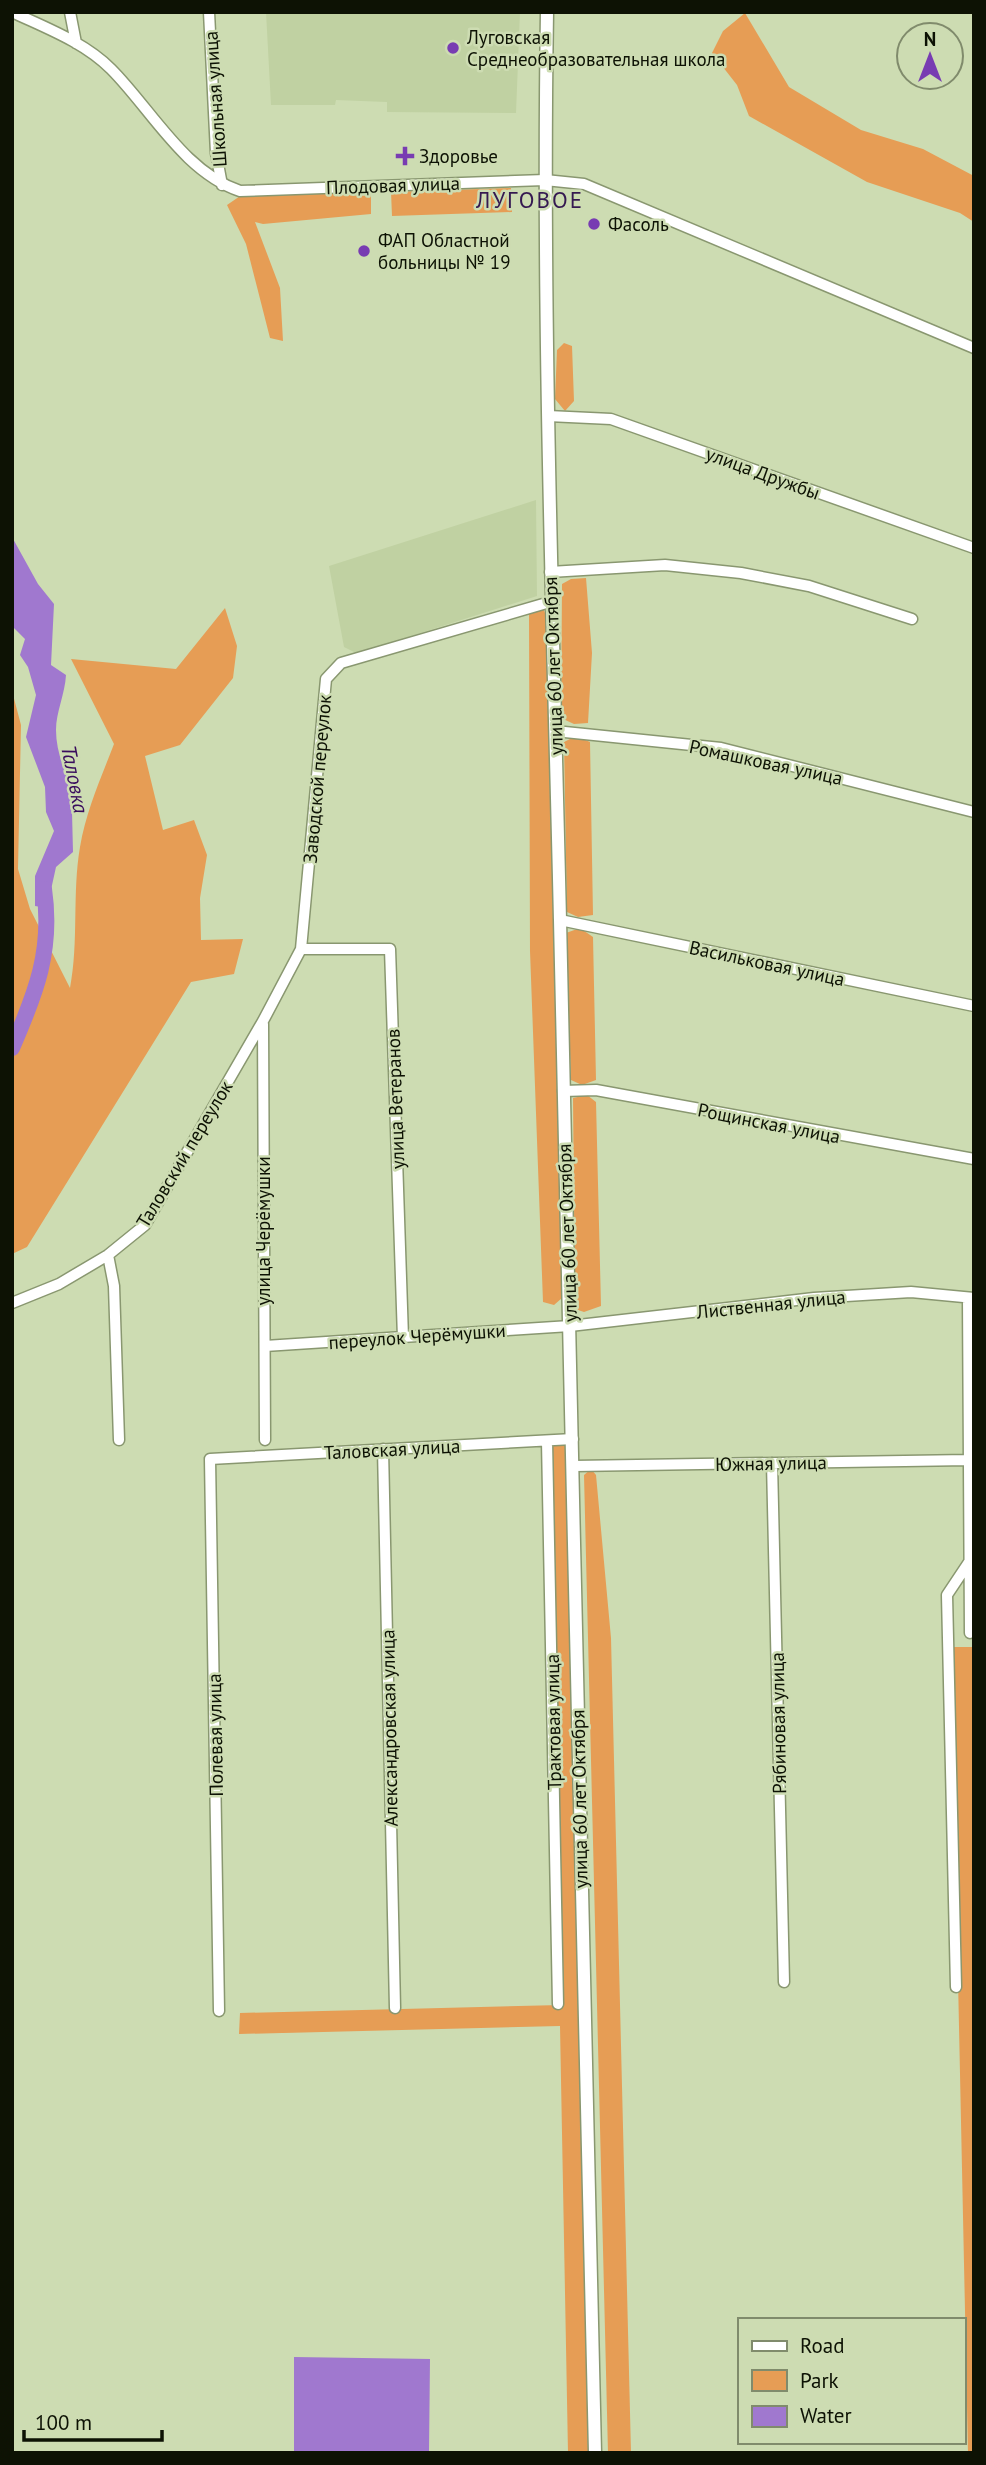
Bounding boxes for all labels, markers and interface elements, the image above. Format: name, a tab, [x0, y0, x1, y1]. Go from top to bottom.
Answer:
north arrow	[895, 21, 965, 91]
place label: Луговская Среднеобразовательная школа	[466, 25, 725, 71]
text: N	[924, 27, 936, 51]
street label: Школьная улица	[198, 30, 232, 168]
marker: Луговская Среднеобразовательная школа	[445, 40, 461, 56]
place label: Здоровье	[419, 144, 498, 168]
marker: Здоровье	[397, 148, 413, 164]
street label: Плодовая улица	[326, 171, 460, 199]
district label: ЛУГОВОЕ	[475, 185, 584, 214]
place label: Фасоль	[608, 212, 669, 236]
marker: Фасоль	[586, 216, 602, 232]
place label: ФАП Областной больницы № 19	[378, 228, 511, 274]
marker: ФАП Областной больницы № 19	[356, 243, 372, 259]
street label: улица Дружбы	[703, 441, 823, 505]
street label: улица 60 лет Октября	[538, 576, 568, 756]
street label: Заводской переулок	[298, 694, 336, 864]
street label: Ромашковая улица	[687, 734, 845, 790]
water label: Таловка	[55, 743, 95, 816]
street label: Васильковая улица	[687, 935, 847, 991]
street label: улица Ветеранов	[381, 1028, 409, 1170]
street label: Таловский переулок	[131, 1076, 237, 1232]
street label: Рощинская улица	[696, 1097, 842, 1149]
street label: улица 60 лет Октября	[552, 1143, 582, 1323]
street label: улица Черёмушки	[251, 1156, 275, 1306]
street label: Лиственная улица	[694, 1284, 847, 1324]
street label: переулок Черёмушки	[328, 1318, 506, 1354]
street label: Таловская улица	[323, 1433, 461, 1465]
street label: Южная улица	[715, 1450, 827, 1476]
street label: Александровская улица	[375, 1629, 403, 1827]
street label: Рябиновая улица	[765, 1652, 791, 1794]
street label: Трактовая улица	[540, 1654, 566, 1790]
street label: Полевая улица	[202, 1673, 228, 1797]
street label: улица 60 лет Октября	[565, 1709, 593, 1889]
legend	[738, 2318, 965, 2444]
text: Road	[800, 2332, 844, 2359]
text: Park	[800, 2367, 839, 2394]
scale bar	[24, 2398, 163, 2442]
text: Water	[800, 2402, 852, 2429]
text: 100 m	[35, 2409, 92, 2436]

